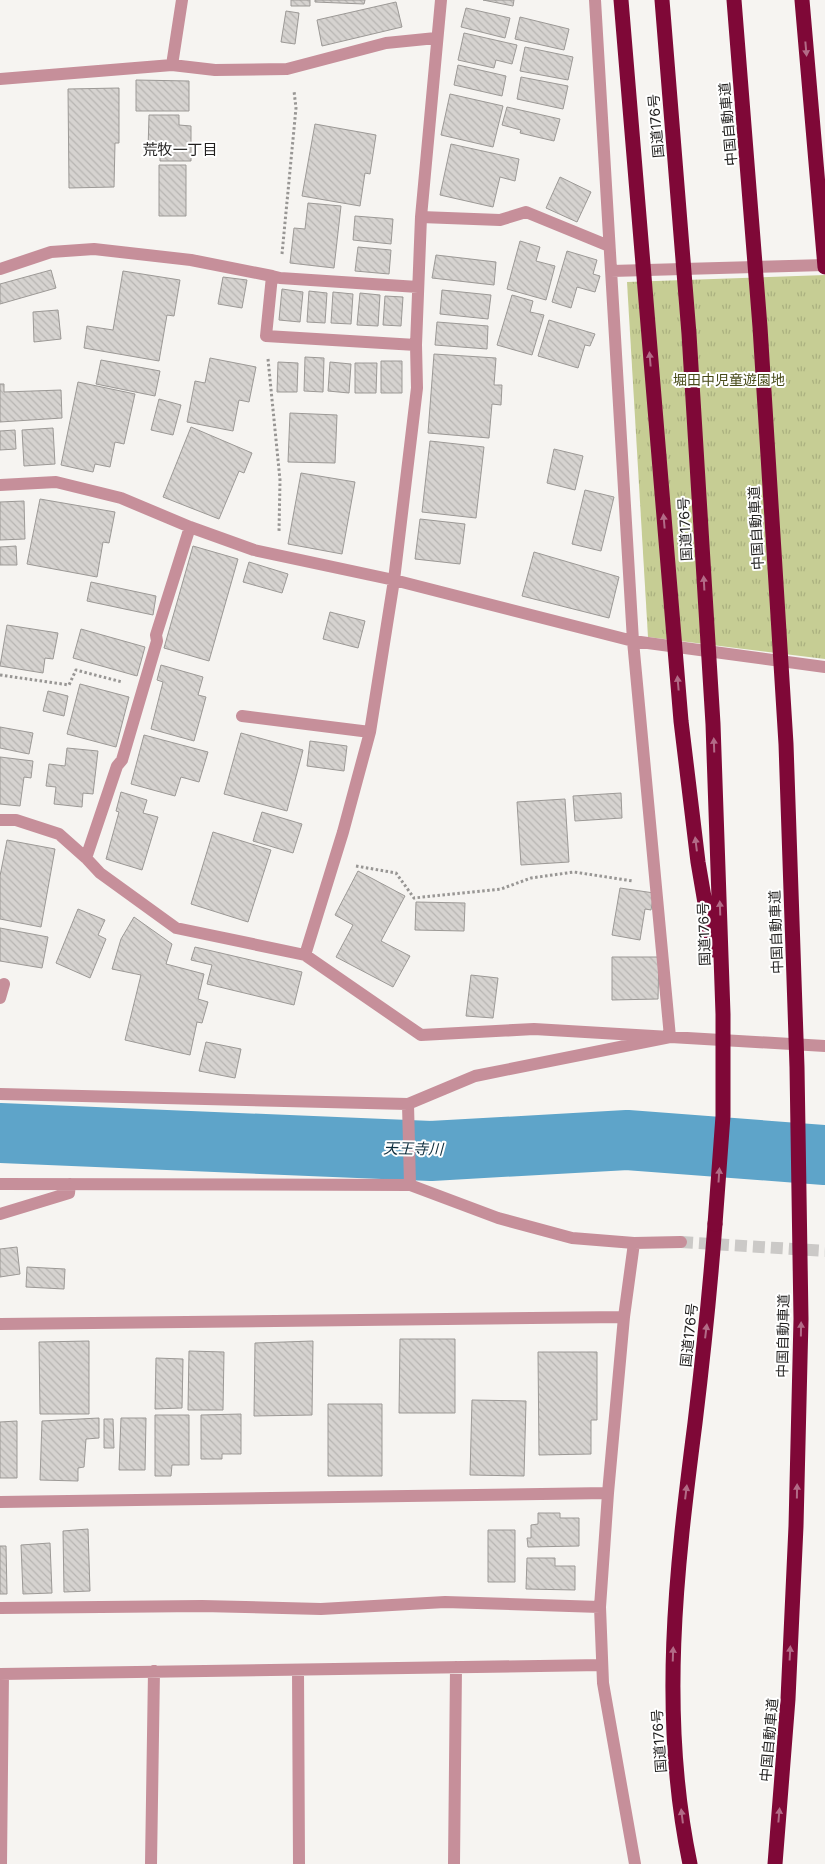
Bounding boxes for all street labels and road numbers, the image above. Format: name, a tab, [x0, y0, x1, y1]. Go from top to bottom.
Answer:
street label: 中国自動車道	[715, 81, 740, 167]
street label: 国道176号	[644, 93, 667, 159]
street label: 中国自動車道	[745, 486, 766, 570]
street label: 国道176号	[674, 497, 695, 561]
street label: 中国自動車道	[766, 890, 785, 974]
street label: 国道176号	[694, 902, 713, 966]
street label: 中国自動車道	[773, 1294, 792, 1378]
street label: 国道176号	[677, 1302, 700, 1368]
street label: 中国自動車道	[756, 1697, 781, 1783]
street label: 国道176号	[648, 1708, 669, 1774]

